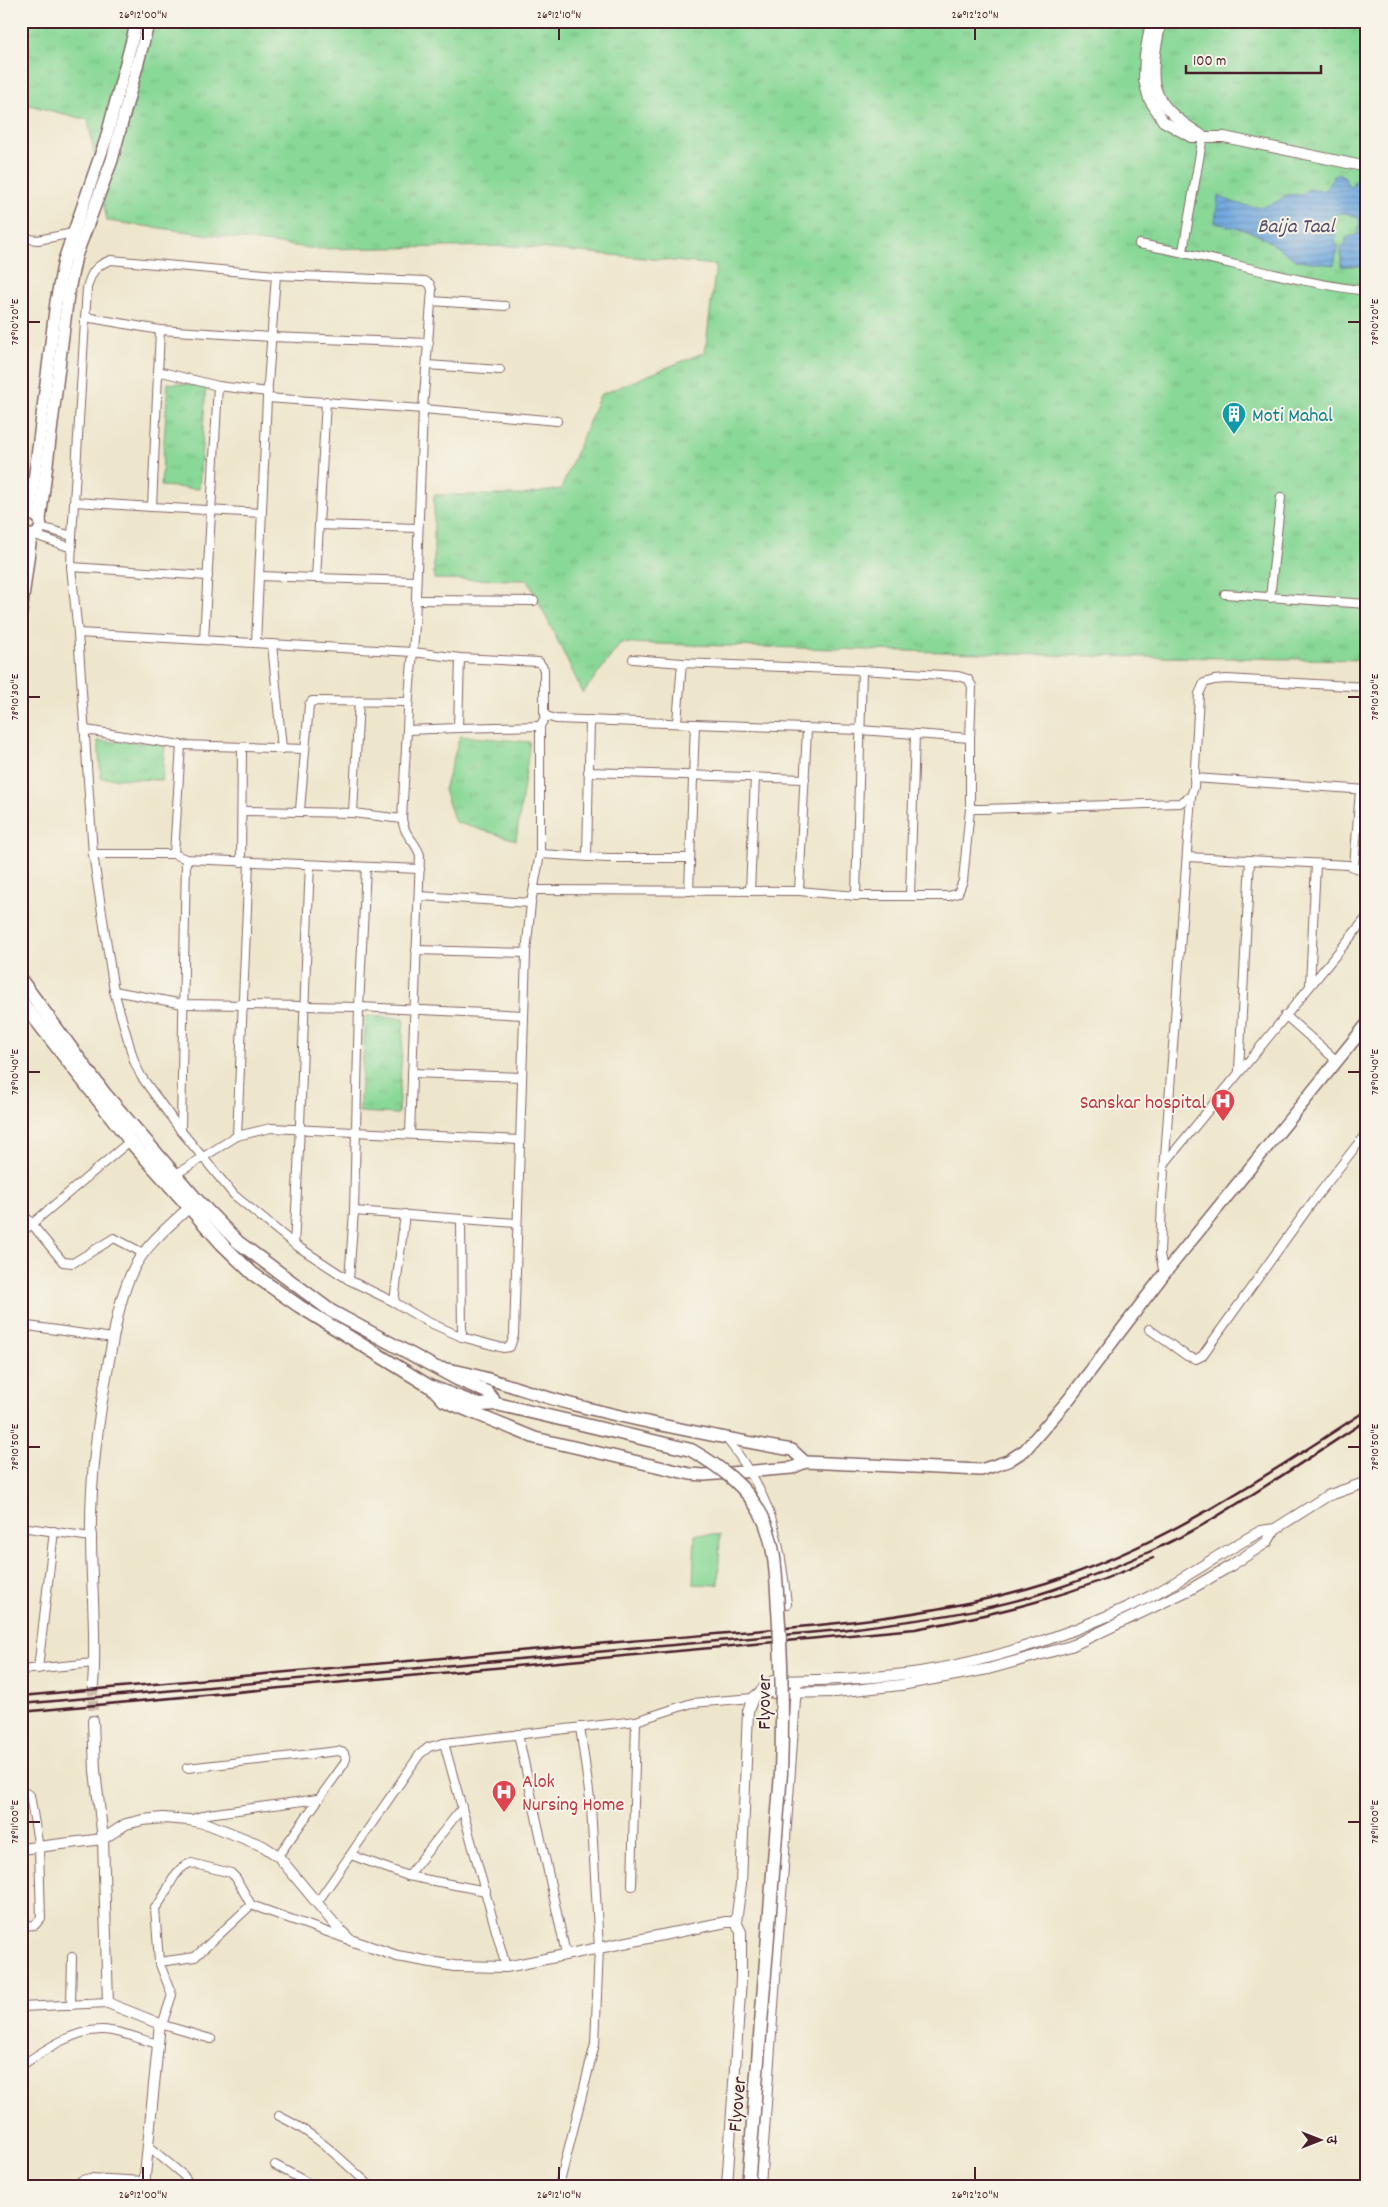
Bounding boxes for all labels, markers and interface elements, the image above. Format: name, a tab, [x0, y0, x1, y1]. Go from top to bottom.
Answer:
text: 26°12'00"N	[119, 7, 167, 24]
text: 26°12'10"N	[537, 7, 581, 24]
text: 26°12'20"N	[951, 7, 999, 24]
scale bar	[1186, 42, 1320, 74]
text: 100 m	[1193, 51, 1226, 73]
water label: Baija Taal	[1258, 213, 1336, 243]
text: 78°10'20"E	[7, 298, 24, 345]
text: 78°10'20"E	[1367, 298, 1384, 345]
building icon: Moti Mahal	[1221, 401, 1247, 435]
place label: Moti Mahal	[1252, 403, 1333, 431]
text: 78°10'30"E	[7, 673, 24, 720]
text: 78°10'30"E	[1367, 673, 1384, 720]
text: 78°10'40"E	[7, 1048, 24, 1095]
text: 78°10'40"E	[1367, 1048, 1384, 1095]
hospital icon: Sanskar hospital	[1210, 1088, 1236, 1122]
place label: Sanskar hospital	[1080, 1090, 1206, 1118]
text: 78°10'50"E	[7, 1423, 24, 1470]
text: 78°10'50"E	[1367, 1423, 1384, 1470]
street label: Flyover	[752, 1674, 780, 1730]
place label: Alok Nursing Home	[522, 1769, 624, 1820]
hospital icon: Alok Nursing Home	[491, 1779, 517, 1813]
text: 78°11'00"E	[7, 1800, 24, 1844]
text: 78°11'00"E	[1367, 1800, 1384, 1844]
street label: Flyover	[723, 2075, 755, 2133]
north arrow	[1296, 2114, 1346, 2164]
text: उ	[1321, 2135, 1341, 2145]
text: 26°12'00"N	[119, 2187, 167, 2204]
text: 26°12'10"N	[537, 2187, 581, 2204]
text: 26°12'20"N	[951, 2187, 999, 2204]

